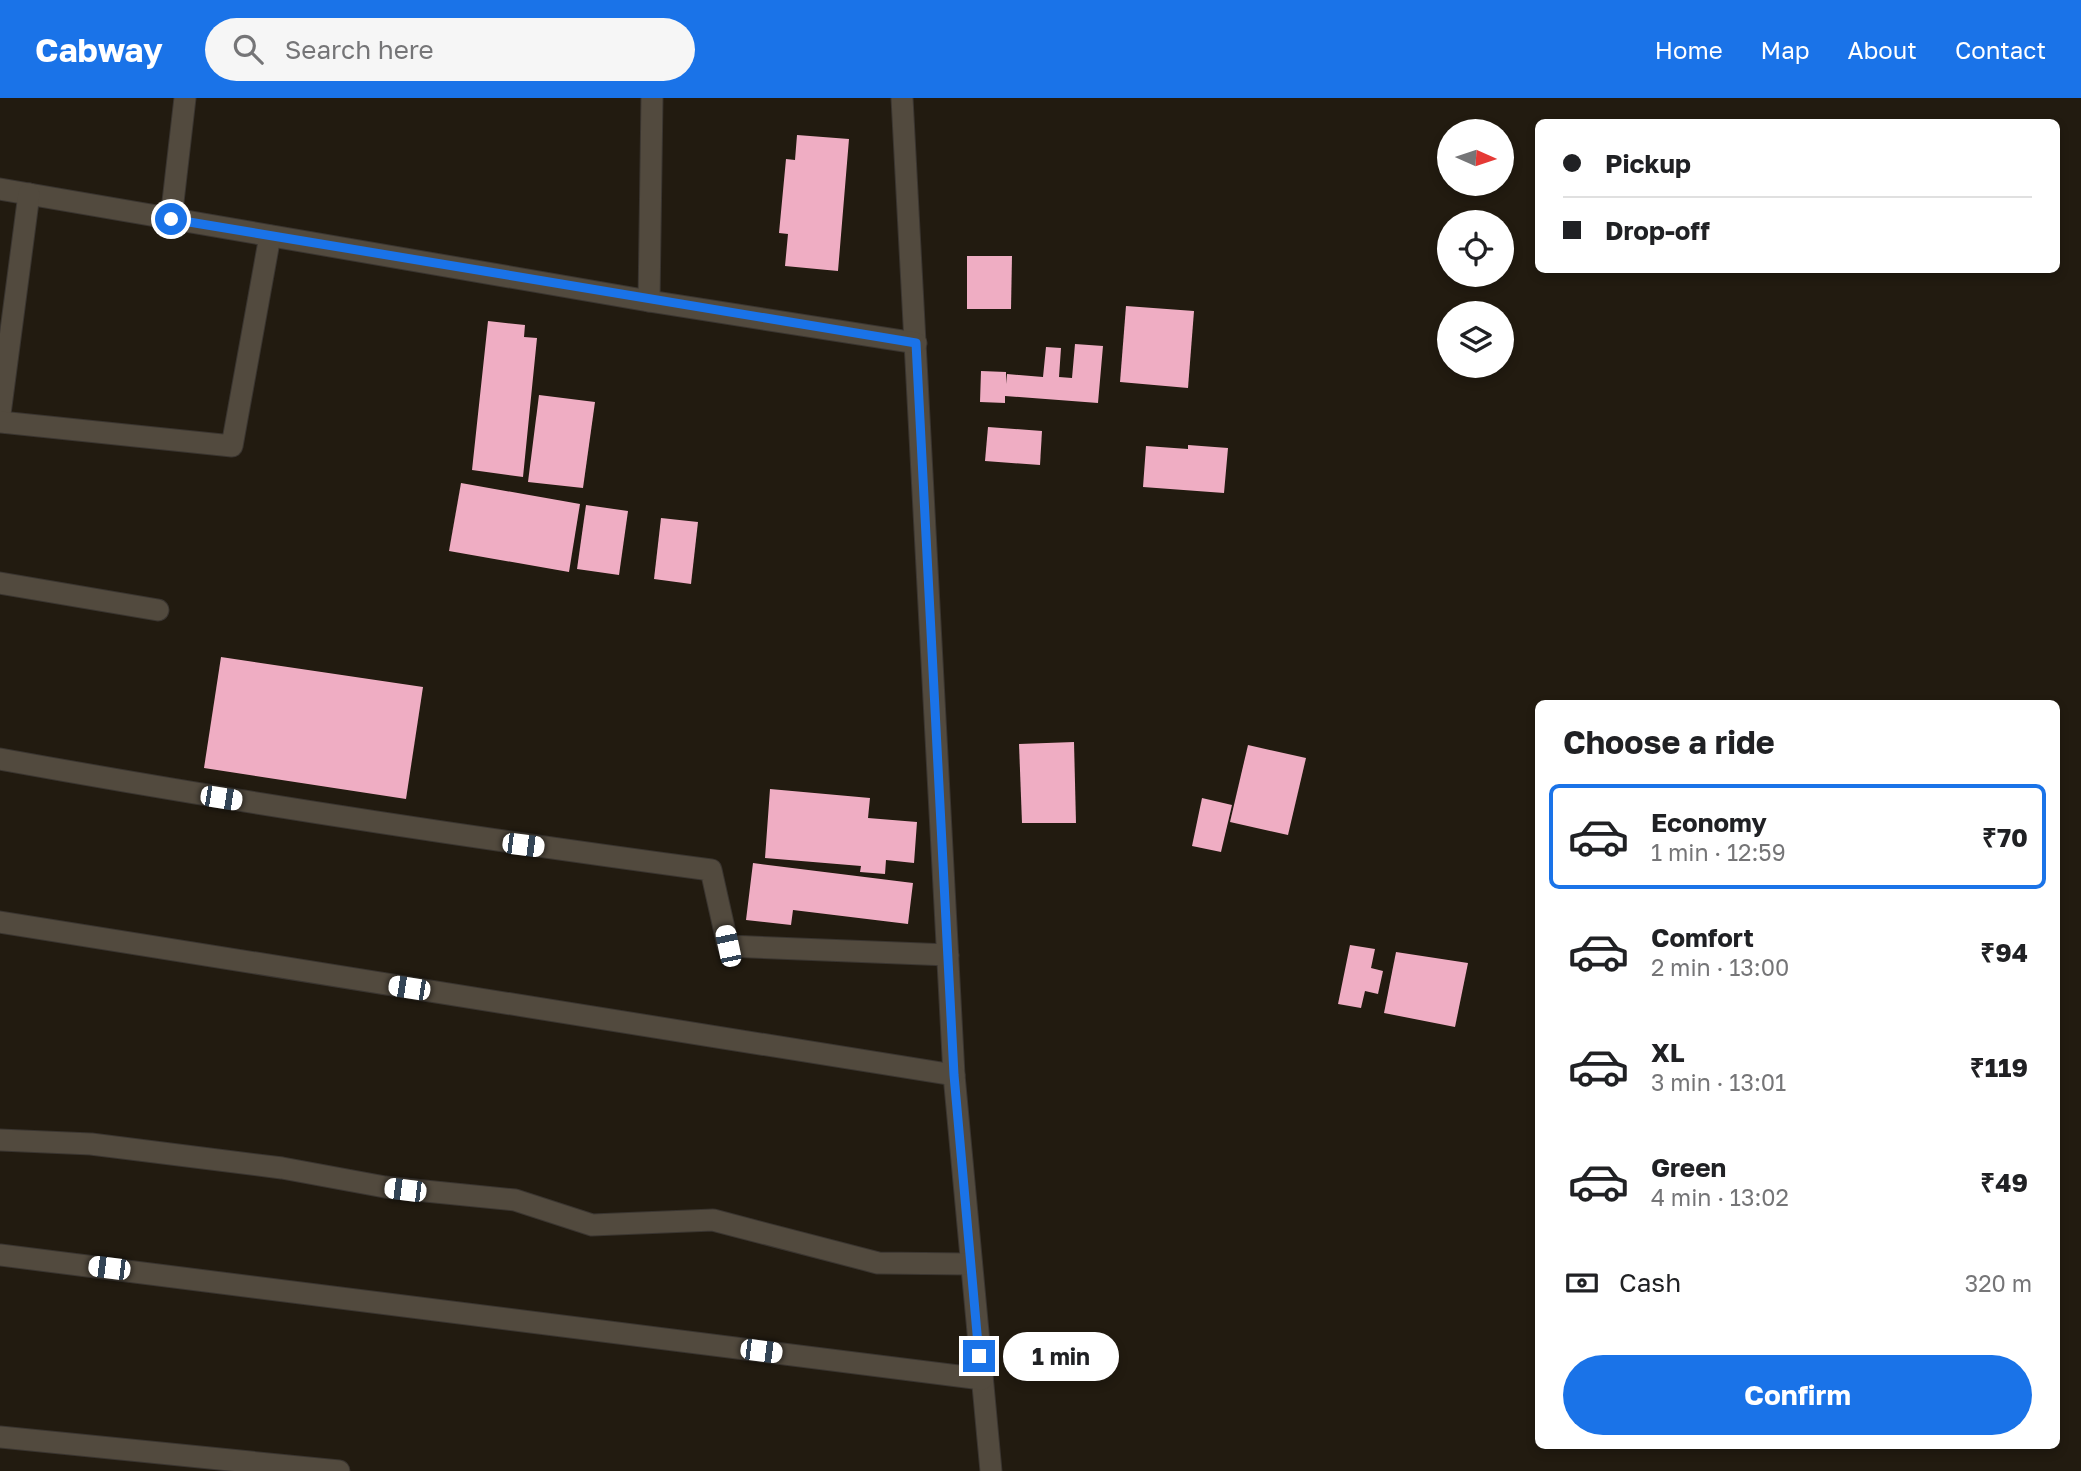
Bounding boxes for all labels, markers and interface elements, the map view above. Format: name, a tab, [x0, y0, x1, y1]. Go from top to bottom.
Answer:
search box	[205, 18, 695, 81]
text: Cabway	[35, 30, 163, 69]
icon: search	[229, 30, 267, 68]
text: Search here	[285, 34, 434, 65]
text: Home	[1655, 35, 1723, 64]
text: Map	[1761, 35, 1810, 64]
text: About	[1848, 35, 1917, 64]
text: Contact	[1955, 35, 2046, 64]
north arrow	[1437, 119, 1514, 196]
map controls	[1437, 119, 1514, 378]
text: Pickup	[1605, 148, 1691, 179]
route start	[155, 203, 187, 235]
button: locate	[1437, 210, 1514, 287]
text: Drop-off	[1605, 215, 1710, 246]
button: layers	[1437, 301, 1514, 378]
text: Choose a ride	[1563, 723, 1775, 761]
car	[199, 784, 244, 812]
icon: car	[1567, 805, 1630, 868]
text: Economy	[1651, 807, 1767, 838]
text: ₹70	[1982, 822, 2028, 853]
car	[501, 832, 546, 858]
text: 1 min · 12:59	[1651, 838, 1786, 866]
icon: car	[1567, 920, 1630, 983]
text: Comfort	[1651, 922, 1754, 953]
car	[714, 923, 743, 969]
text: ₹94	[1980, 937, 2028, 968]
text: 2 min · 13:00	[1651, 953, 1789, 981]
car	[387, 974, 432, 1002]
icon: car	[1567, 1035, 1630, 1098]
text: XL	[1651, 1037, 1685, 1068]
text: ₹119	[1970, 1052, 2028, 1083]
text: 3 min · 13:01	[1651, 1068, 1786, 1096]
icon: car	[1567, 1150, 1630, 1213]
text: Green	[1651, 1152, 1726, 1183]
text: ₹49	[1980, 1167, 2028, 1198]
car	[383, 1177, 428, 1203]
text: 4 min · 13:02	[1651, 1183, 1789, 1211]
car	[87, 1255, 132, 1281]
icon: cash	[1563, 1264, 1601, 1302]
text: Cash	[1619, 1267, 1681, 1298]
text: 320 m	[1965, 1269, 2032, 1297]
callout: 1 min	[1004, 1332, 1119, 1380]
car	[739, 1338, 784, 1364]
route end	[963, 1340, 995, 1372]
text: 1 min	[1032, 1342, 1090, 1370]
button: Confirm	[1563, 1355, 2032, 1435]

